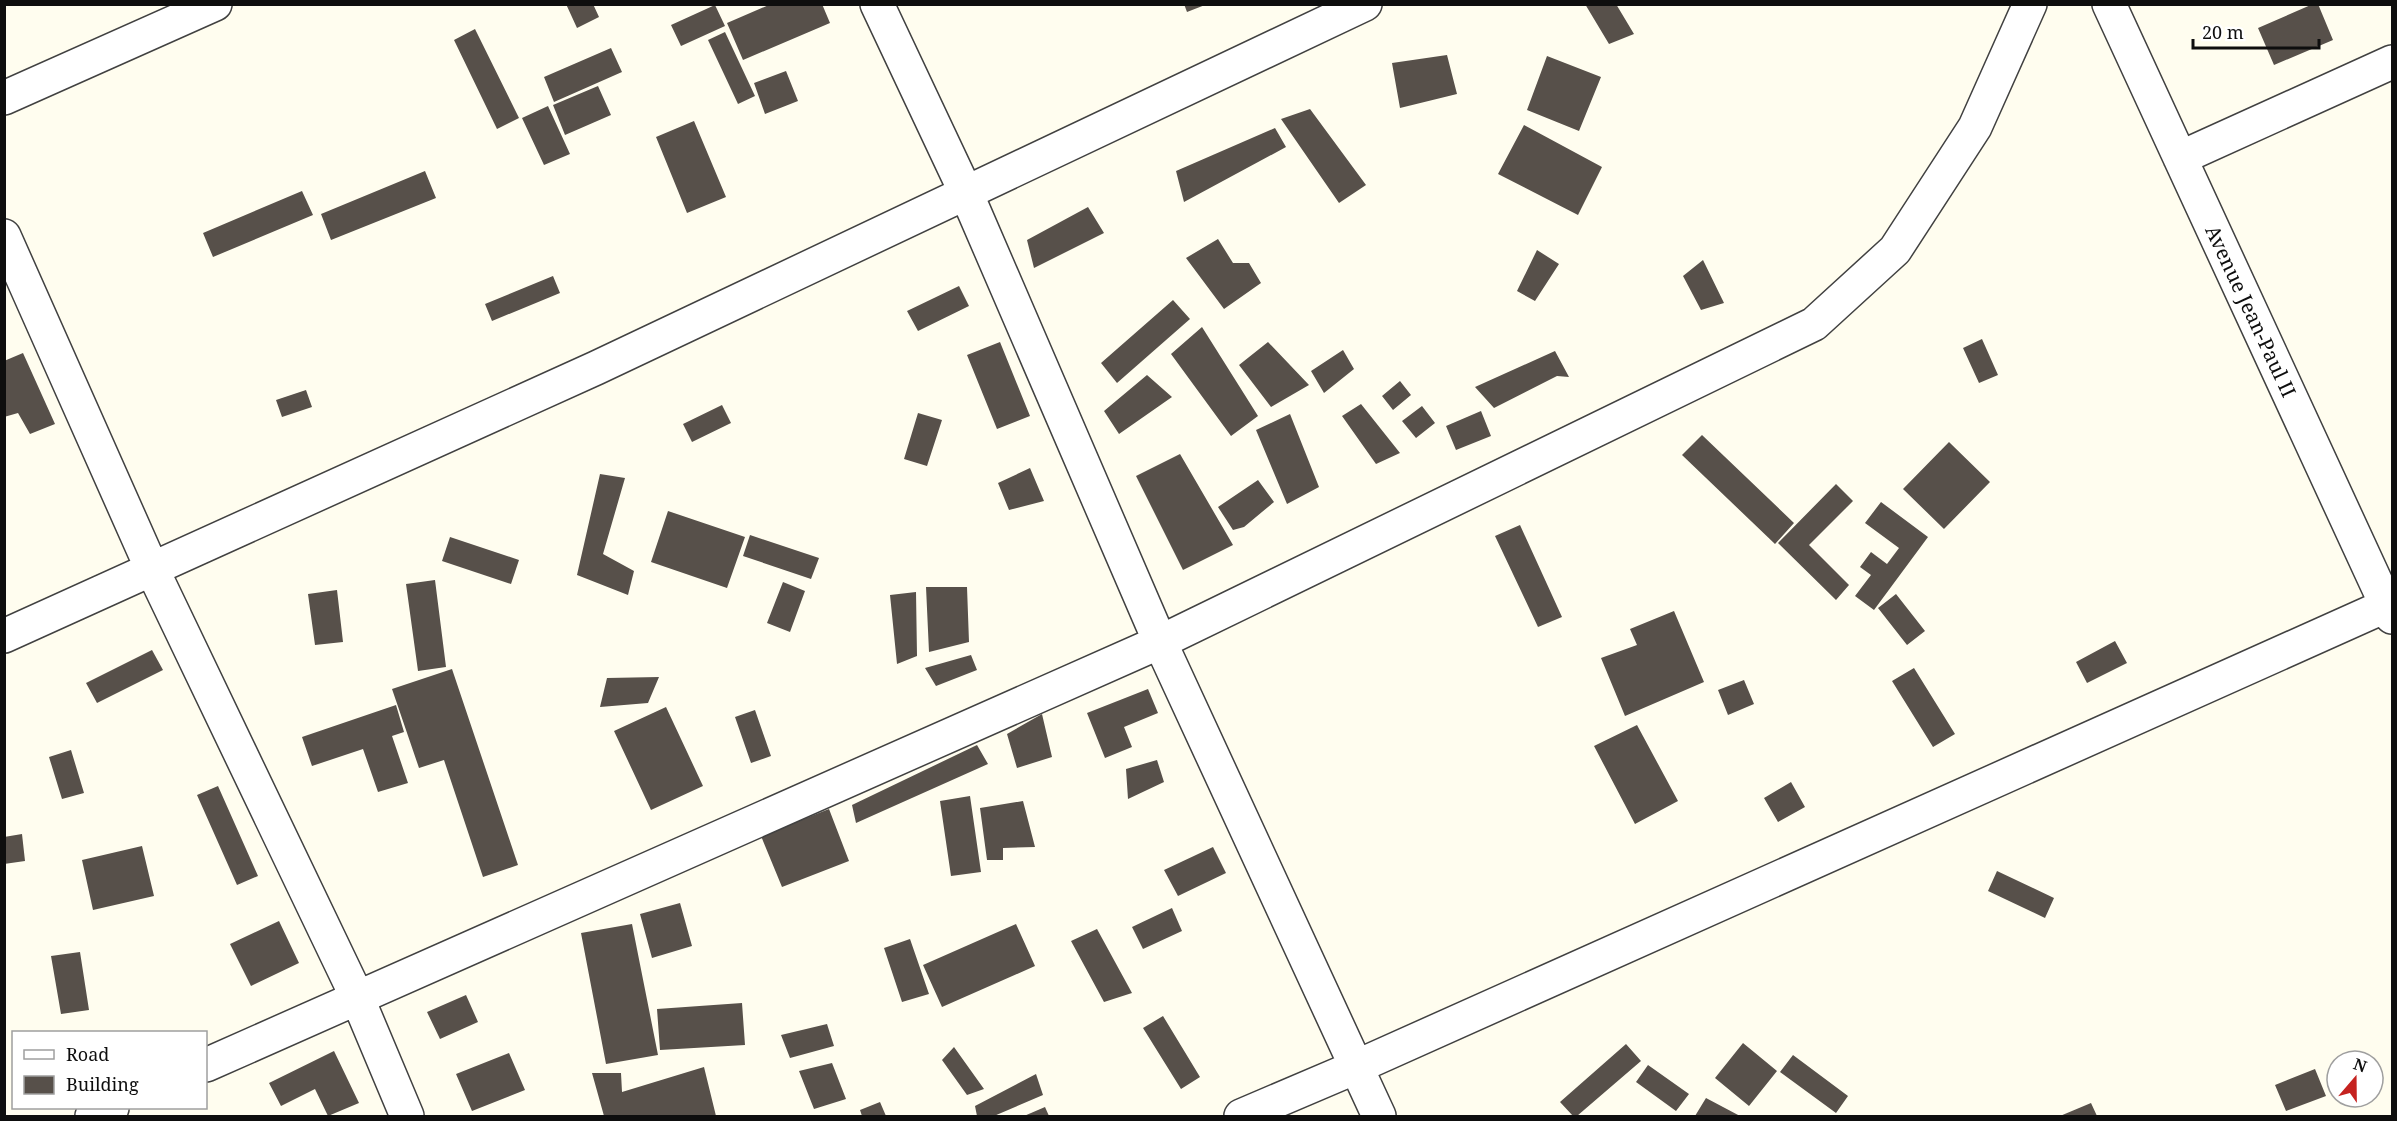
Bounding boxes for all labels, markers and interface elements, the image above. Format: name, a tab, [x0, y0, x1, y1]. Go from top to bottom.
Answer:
scale bar	[2193, 12, 2319, 50]
text: 20 m	[2202, 20, 2244, 44]
street label: Avenue Jean-Paul II	[2199, 221, 2303, 401]
legend	[12, 1031, 207, 1109]
text: Road	[66, 1042, 109, 1066]
north arrow	[2325, 1049, 2385, 1109]
text: N	[2350, 1052, 2370, 1078]
text: Building	[66, 1072, 139, 1096]

